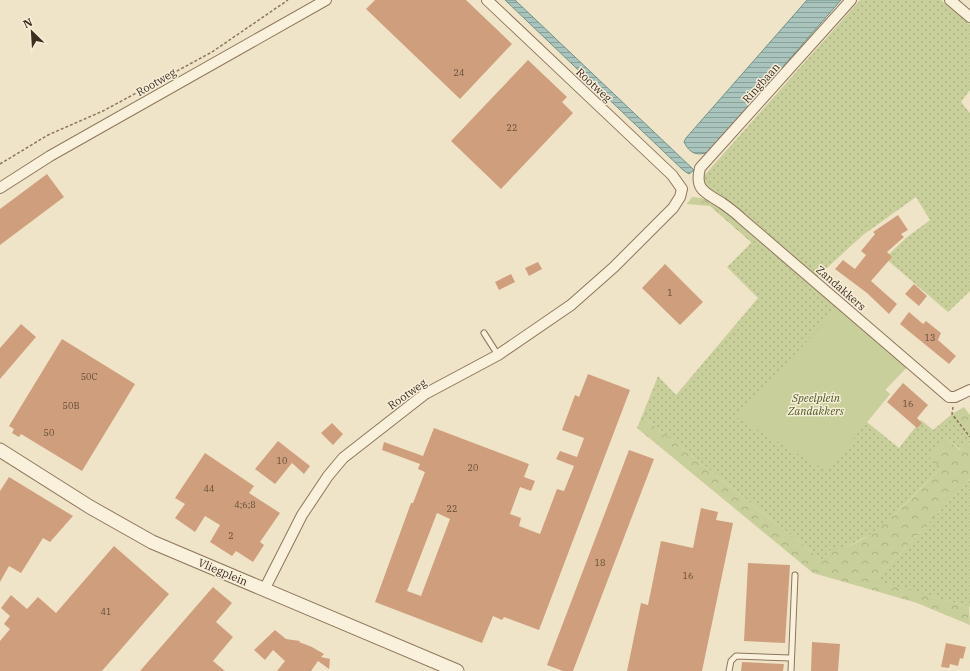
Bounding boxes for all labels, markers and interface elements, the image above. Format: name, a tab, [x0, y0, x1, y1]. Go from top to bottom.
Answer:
north arrow	[12, 12, 52, 52]
text: N	[21, 15, 35, 31]
street label: Ringbaan	[739, 60, 783, 106]
street label: Rootweg	[133, 65, 179, 99]
street label: Rootweg	[573, 65, 615, 105]
house number: 24	[454, 67, 464, 78]
house number: 22	[507, 122, 517, 133]
street label: Zandakkers	[813, 263, 869, 313]
house number: 1	[667, 287, 673, 298]
house number: 13	[925, 332, 935, 343]
house number: 50C	[81, 371, 97, 382]
street label: Rootweg	[385, 376, 429, 412]
park label: Speelplein Zandakkers	[787, 391, 845, 418]
house number: 16	[903, 398, 913, 409]
house number: 50B	[63, 400, 79, 411]
house number: 50	[44, 427, 54, 438]
house number: 10	[277, 455, 287, 466]
house number: 20	[468, 462, 478, 473]
house number: 44	[204, 483, 214, 494]
house number: 4;6;8	[234, 499, 256, 510]
house number: 22	[447, 503, 457, 514]
house number: 2	[228, 530, 234, 541]
street label: Vliegplein	[196, 555, 250, 589]
house number: 18	[595, 557, 605, 568]
house number: 16	[683, 570, 693, 581]
house number: 41	[101, 606, 111, 617]

